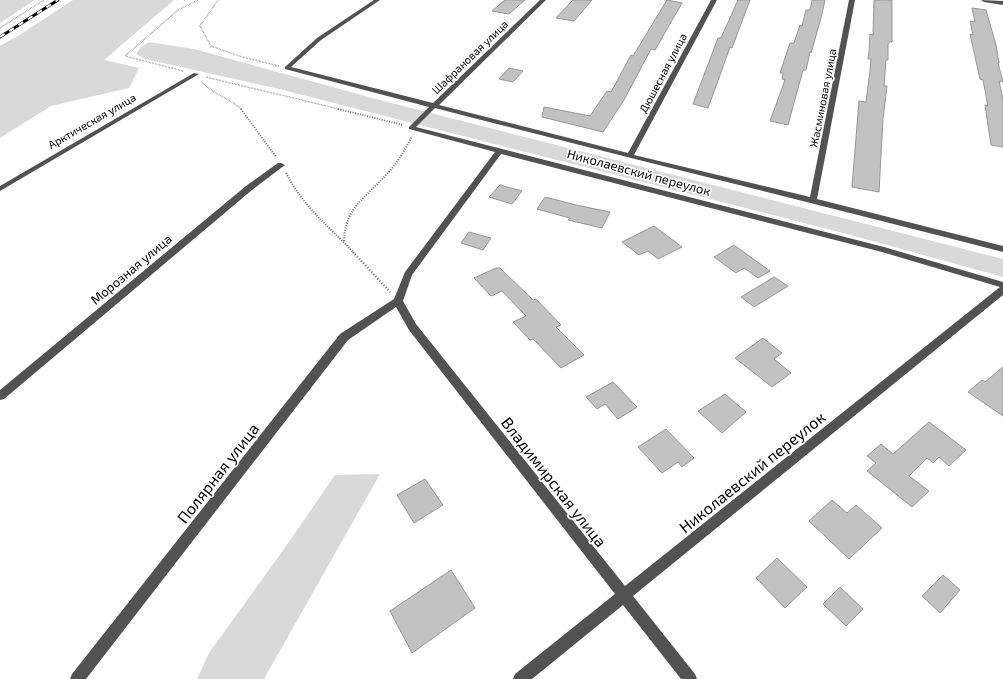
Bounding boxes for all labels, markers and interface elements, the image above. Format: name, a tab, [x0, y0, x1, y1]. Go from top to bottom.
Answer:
street label: Шафрановая улица	[429, 17, 511, 97]
street label: Дюшесная улица	[636, 31, 690, 115]
street label: Жасминовая улица	[807, 48, 839, 148]
street label: Арктическая улица	[45, 90, 139, 152]
street label: Николаевский переулок	[565, 145, 713, 199]
street label: Морозная улица	[87, 230, 175, 308]
street label: Николаевский переулок	[675, 407, 829, 537]
street label: Владимирская улица	[497, 413, 611, 551]
street label: Полярная улица	[173, 419, 263, 527]

